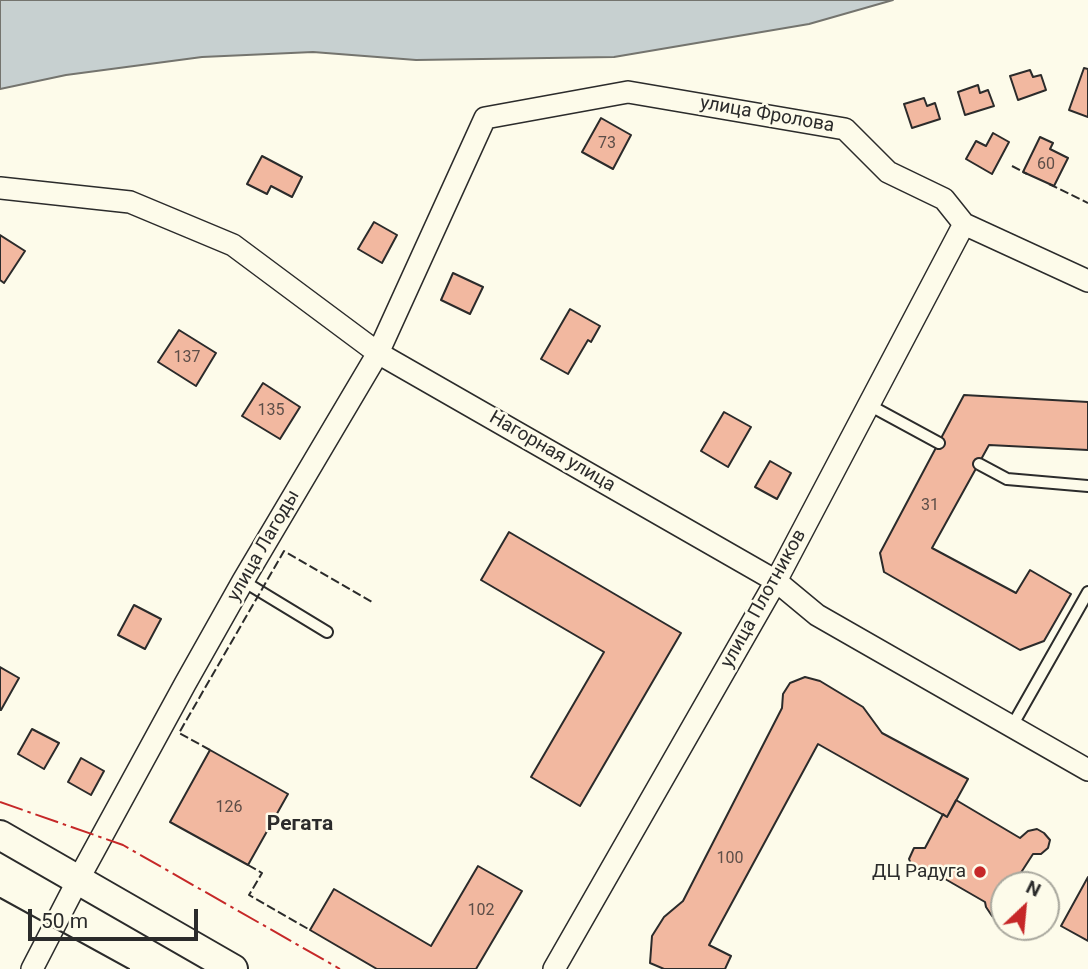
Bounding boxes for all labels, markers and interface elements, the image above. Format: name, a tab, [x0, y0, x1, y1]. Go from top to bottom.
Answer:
street label: улица Фролова	[698, 92, 836, 138]
house number: 73	[598, 134, 616, 154]
house number: 60	[1037, 155, 1055, 175]
house number: 137	[174, 348, 200, 368]
house number: 135	[258, 401, 284, 421]
street label: Нагорная улица	[485, 407, 619, 497]
street label: улица Лагоды	[223, 486, 305, 606]
house number: 31	[921, 496, 939, 516]
street label: улица Плотников	[716, 526, 812, 672]
house number: 126	[216, 798, 242, 818]
district label: Регата	[267, 812, 333, 838]
house number: 100	[717, 849, 743, 869]
place label: ДЦ Радуга	[872, 861, 966, 883]
marker: ДЦ Радуга	[972, 864, 988, 880]
north arrow	[990, 871, 1060, 941]
text: N	[1022, 875, 1045, 902]
scale bar	[32, 895, 201, 939]
house number: 102	[468, 901, 494, 921]
text: 50 m	[41, 909, 88, 933]

